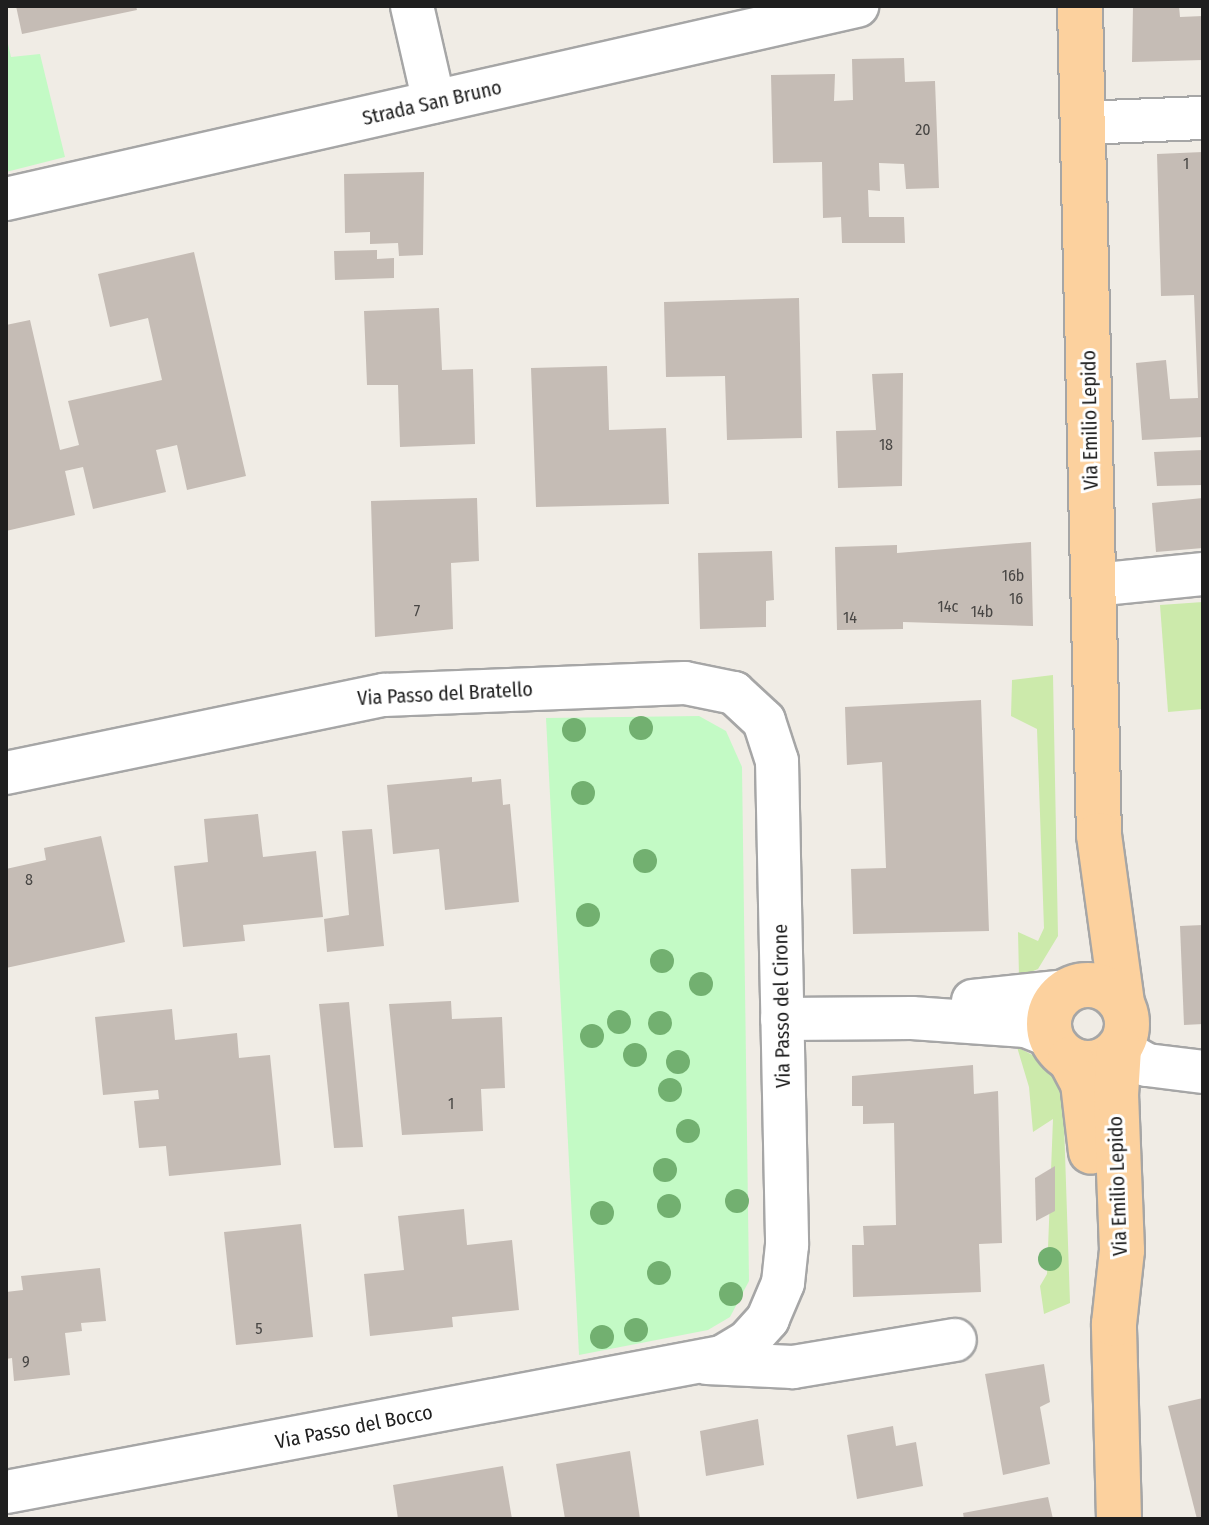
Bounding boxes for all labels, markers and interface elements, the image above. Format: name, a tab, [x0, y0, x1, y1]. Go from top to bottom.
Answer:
street label: Strada San Bruno	[360, 75, 504, 131]
house number: 20	[915, 120, 931, 140]
house number: 1	[1183, 154, 1189, 174]
street label: Via Emilio Lepido	[1077, 350, 1103, 490]
house number: 18	[879, 435, 893, 455]
house number: 16b	[1002, 566, 1024, 586]
house number: 16	[1009, 589, 1023, 609]
house number: 14c	[938, 597, 958, 617]
house number: 7	[414, 601, 420, 621]
house number: 14b	[971, 602, 993, 622]
house number: 14	[843, 608, 857, 628]
street label: Via Passo del Bratello	[357, 677, 533, 711]
house number: 8	[25, 870, 33, 890]
street label: Via Passo del Cirone	[769, 924, 795, 1088]
house number: 1	[448, 1094, 454, 1114]
street label: Via Emilio Lepido	[1104, 1116, 1132, 1256]
house number: 5	[255, 1319, 263, 1339]
house number: 9	[22, 1352, 30, 1372]
street label: Via Passo del Bocco	[273, 1400, 435, 1454]

